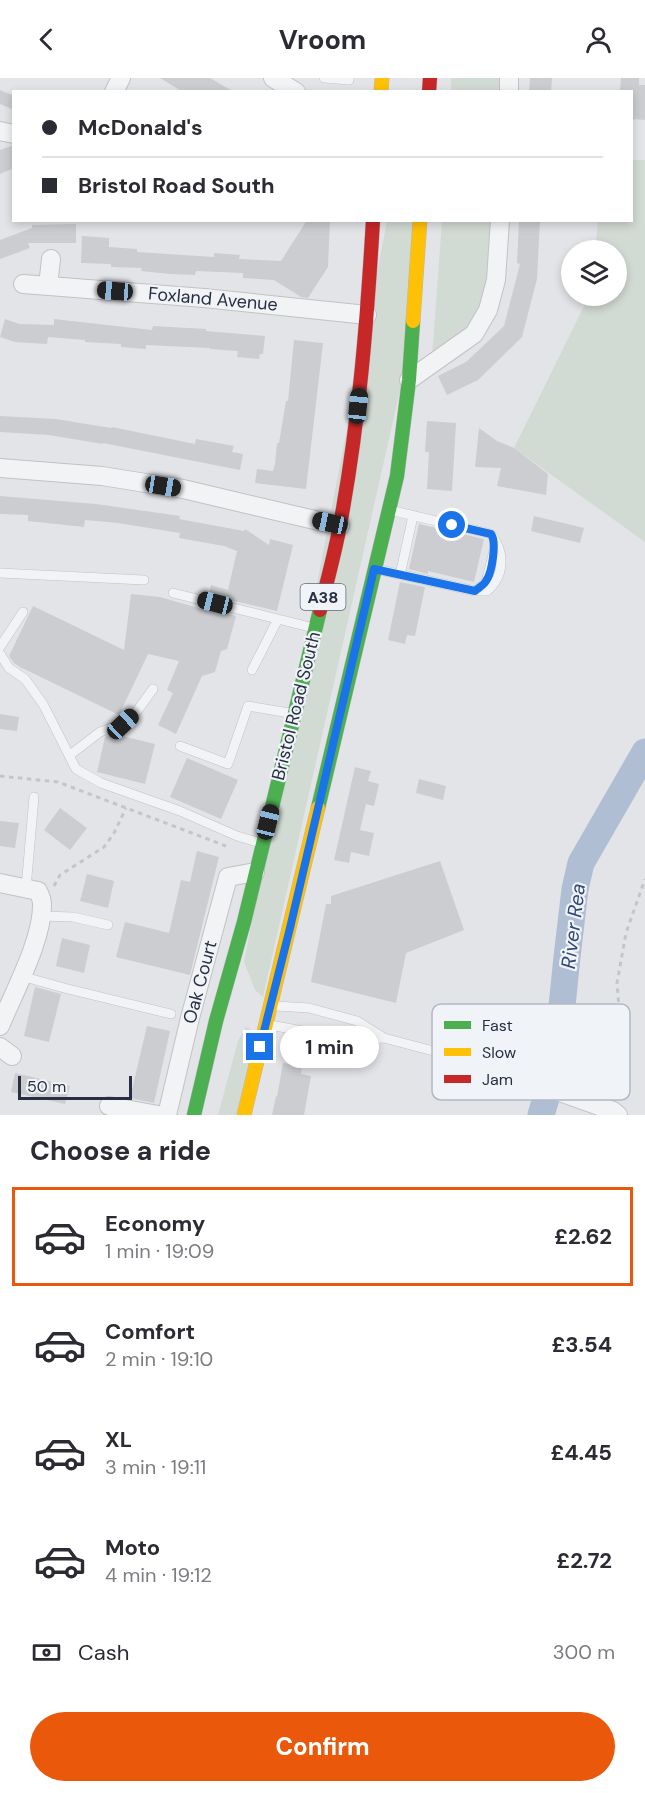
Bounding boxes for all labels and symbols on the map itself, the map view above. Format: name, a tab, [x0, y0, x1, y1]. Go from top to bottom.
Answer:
car	[96, 281, 134, 301]
street label: Foxland Avenue	[147, 281, 279, 317]
car	[347, 387, 369, 425]
car	[144, 474, 182, 498]
car	[311, 510, 349, 536]
route start	[438, 511, 465, 538]
road number: A38	[300, 584, 346, 610]
car	[195, 590, 235, 616]
street label: Bristol Road South	[266, 629, 326, 783]
car	[104, 705, 142, 743]
car	[255, 802, 281, 842]
water label: River Rea	[555, 882, 591, 970]
street label: Oak Court	[177, 938, 223, 1026]
legend	[432, 1004, 630, 1100]
text: Fast	[482, 1015, 513, 1036]
callout: 1 min	[281, 1026, 380, 1068]
route end	[246, 1033, 273, 1060]
text: Slow	[482, 1042, 516, 1063]
text: Jam	[482, 1069, 513, 1090]
scale bar	[18, 1073, 132, 1100]

